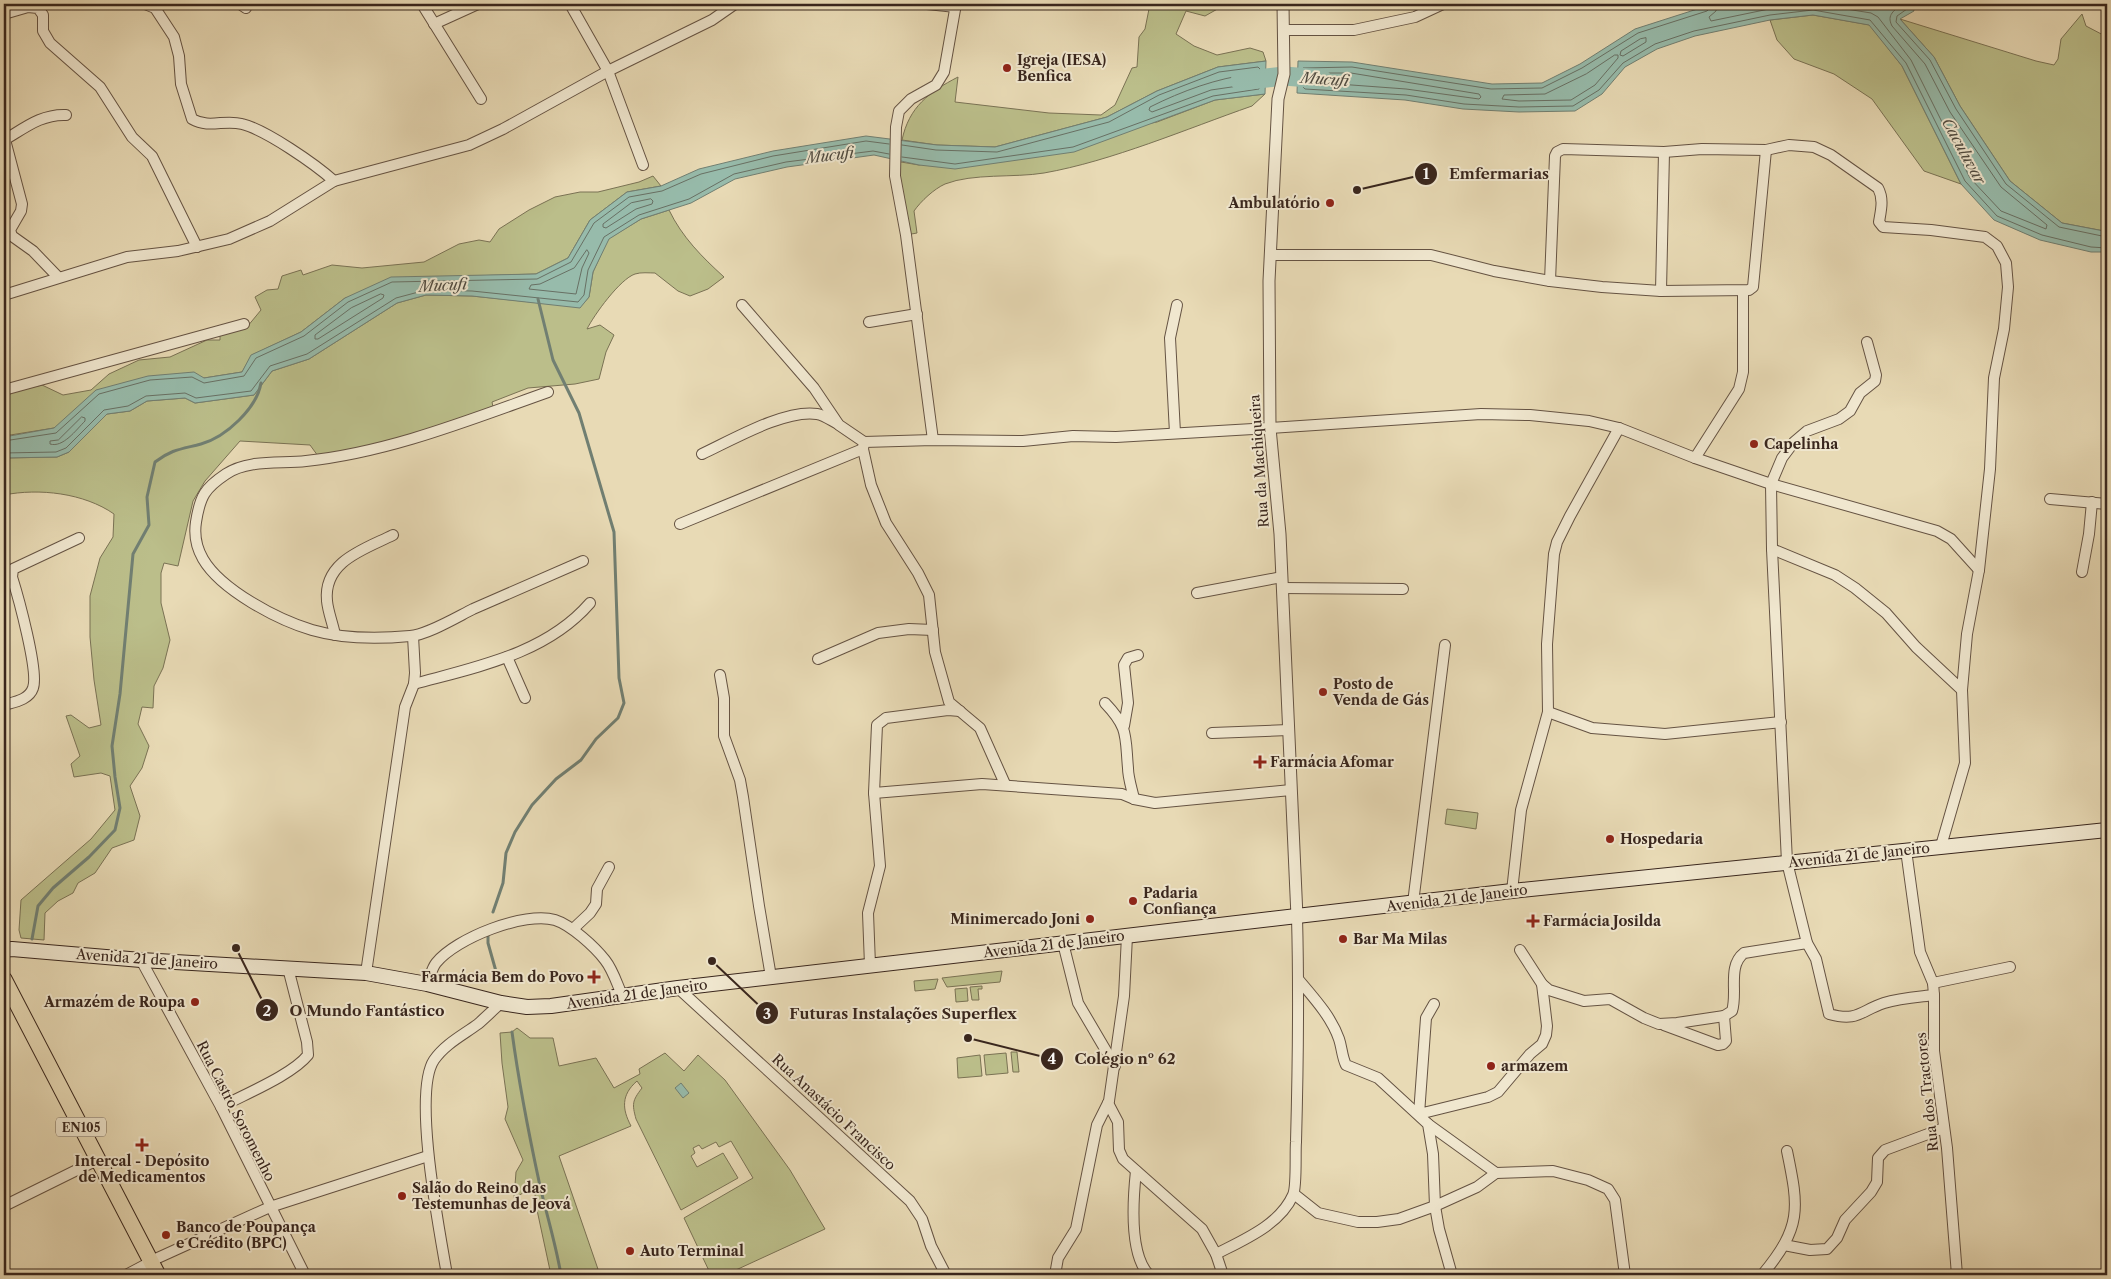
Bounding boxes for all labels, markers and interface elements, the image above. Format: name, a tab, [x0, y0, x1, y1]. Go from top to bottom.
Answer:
place label: Igreja (IESA) Benfica	[1017, 51, 1106, 85]
marker: Igreja (IESA) Benfica	[1001, 62, 1013, 74]
water label: Mucufi	[1298, 68, 1351, 90]
water label: Caculuvar	[1938, 114, 1991, 188]
water label: Mucufi	[803, 142, 856, 168]
callout: Emfermarias	[1414, 159, 1559, 189]
text: 1	[1423, 164, 1430, 183]
text: Emfermarias	[1449, 164, 1549, 183]
place label: Ambulatório	[1228, 194, 1320, 212]
marker: Ambulatório	[1324, 197, 1336, 209]
water label: Mucufi	[416, 274, 469, 296]
street label: Rua da Machiqueira	[1245, 393, 1273, 528]
place label: Capelinha	[1764, 435, 1839, 453]
marker: Capelinha	[1748, 438, 1760, 450]
place label: Posto de Venda de Gás	[1332, 675, 1429, 709]
marker: Posto de Venda de Gás	[1317, 686, 1329, 698]
place label: Farmácia Afomar	[1270, 753, 1394, 771]
marker: Farmácia Afomar	[1254, 756, 1266, 768]
place label: Hospedaria	[1620, 830, 1704, 848]
marker: Hospedaria	[1604, 833, 1616, 845]
street label: Avenida 21 de Janeiro	[1786, 839, 1931, 871]
street label: Avenida 21 de Janeiro	[1384, 880, 1529, 916]
place label: Padaria Confiança	[1143, 884, 1218, 918]
marker: Padaria Confiança	[1127, 895, 1139, 907]
place label: Minimercado Joni	[950, 910, 1080, 928]
place label: Farmácia Josilda	[1543, 912, 1662, 930]
marker: Minimercado Joni	[1084, 913, 1096, 925]
marker: Farmácia Josilda	[1527, 915, 1539, 927]
street label: Avenida 21 de Janeiro	[981, 926, 1126, 962]
place label: Bar Ma Milas	[1353, 930, 1447, 948]
marker: Bar Ma Milas	[1337, 933, 1349, 945]
street label: Avenida 21 de Janeiro	[74, 945, 219, 973]
place label: Farmácia Bem do Povo	[421, 968, 584, 986]
marker: Farmácia Bem do Povo	[588, 971, 600, 983]
street label: Avenida 21 de Janeiro	[564, 975, 709, 1013]
place label: Armazém de Roupa	[43, 993, 186, 1011]
callout: O Mundo Fantástico	[255, 995, 455, 1025]
marker: Armazém de Roupa	[189, 996, 201, 1008]
callout: Futuras Instalações Superflex	[754, 998, 1027, 1028]
text: 2	[263, 1001, 272, 1020]
text: O Mundo Fantástico	[289, 1001, 445, 1020]
text: 3	[763, 1004, 771, 1023]
text: Futuras Instalações Superflex	[789, 1004, 1017, 1023]
street label: Rua dos Tractores	[1912, 1032, 1942, 1152]
street label: Rua Castro Soromenho	[193, 1038, 279, 1184]
callout: Colégio nº 62	[1039, 1044, 1186, 1074]
text: 4	[1048, 1049, 1057, 1068]
text: Colégio nº 62	[1074, 1049, 1176, 1068]
street label: Rua Anastácio Francisco	[768, 1050, 900, 1174]
place label: armazem	[1501, 1057, 1568, 1075]
marker: armazem	[1485, 1060, 1497, 1072]
road number: EN105	[56, 1118, 106, 1136]
marker: Intercal - Depósito de Medicamentos	[136, 1139, 148, 1151]
place label: Intercal - Depósito de Medicamentos	[75, 1152, 210, 1186]
place label: Salão do Reino das Testemunhas de Jeová	[412, 1179, 572, 1213]
marker: Salão do Reino das Testemunhas de Jeová	[396, 1190, 408, 1202]
place label: Banco de Poupança e Crédito (BPC)	[176, 1218, 317, 1252]
marker: Banco de Poupança e Crédito (BPC)	[160, 1229, 172, 1241]
place label: Auto Terminal	[639, 1242, 744, 1260]
marker: Auto Terminal	[624, 1245, 636, 1257]

